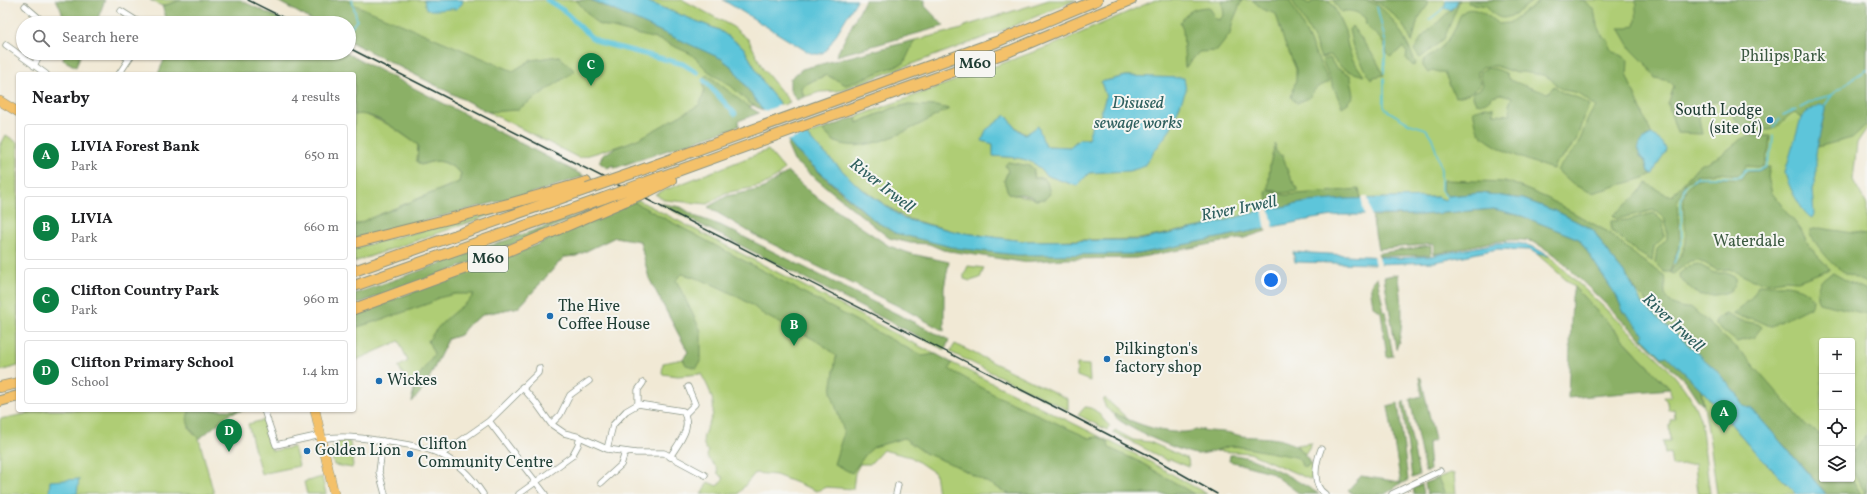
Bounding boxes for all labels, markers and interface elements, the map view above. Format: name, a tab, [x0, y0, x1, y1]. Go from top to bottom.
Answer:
search box	[16, 16, 356, 60]
icon: search	[30, 27, 52, 49]
text: Search here	[62, 28, 139, 49]
park label: Philips Park	[1740, 46, 1826, 68]
road number: M60	[955, 51, 995, 77]
pin: C	[578, 53, 604, 86]
text: Nearby	[32, 87, 90, 110]
text: 4 results	[291, 89, 340, 107]
water label: Disused sewage works	[1094, 92, 1182, 135]
place label: South Lodge (site of)	[1675, 100, 1762, 140]
marker: South Lodge (site of)	[1765, 115, 1775, 125]
text: LIVIA Forest Bank	[71, 137, 200, 158]
text: A	[41, 147, 51, 165]
text: 650 m	[305, 147, 339, 165]
water label: River Irwell	[845, 153, 919, 219]
text: Park	[71, 158, 98, 176]
water label: River Irwell	[1199, 190, 1279, 228]
text: LIVIA	[71, 209, 113, 230]
text: B	[42, 219, 50, 237]
text: 660 m	[304, 219, 339, 237]
text: Park	[71, 230, 98, 248]
park label: Waterdale	[1713, 231, 1785, 253]
road number: M60	[468, 246, 508, 272]
your location	[1261, 270, 1281, 290]
text: Clifton Country Park	[71, 281, 219, 302]
water label: River Irwell	[1637, 288, 1709, 358]
text: C	[42, 291, 50, 309]
text: 960 m	[303, 291, 339, 309]
place label: The Hive Coffee House	[558, 296, 650, 336]
text: Park	[71, 302, 98, 320]
marker: The Hive Coffee House	[545, 311, 555, 321]
pin: B	[781, 313, 807, 346]
map controls	[1819, 338, 1855, 482]
button: +	[1819, 338, 1855, 374]
place label: Pilkington's factory shop	[1115, 339, 1202, 379]
text: Clifton Primary School	[71, 353, 234, 374]
marker: Pilkington's factory shop	[1102, 354, 1112, 364]
text: D	[41, 363, 51, 381]
text: 1.4 km	[302, 363, 339, 381]
place label: Wickes	[387, 370, 437, 392]
text: School	[71, 374, 109, 392]
button: −	[1819, 374, 1855, 410]
marker: Wickes	[374, 376, 384, 386]
pin: A	[1711, 400, 1737, 433]
button: locate	[1819, 410, 1855, 446]
pin: D	[216, 419, 242, 452]
place label: Clifton Community Centre	[418, 434, 553, 474]
place label: Golden Lion	[315, 440, 401, 462]
marker: Golden Lion	[302, 446, 312, 456]
button: layers	[1819, 446, 1855, 482]
marker: Clifton Community Centre	[405, 449, 415, 459]

